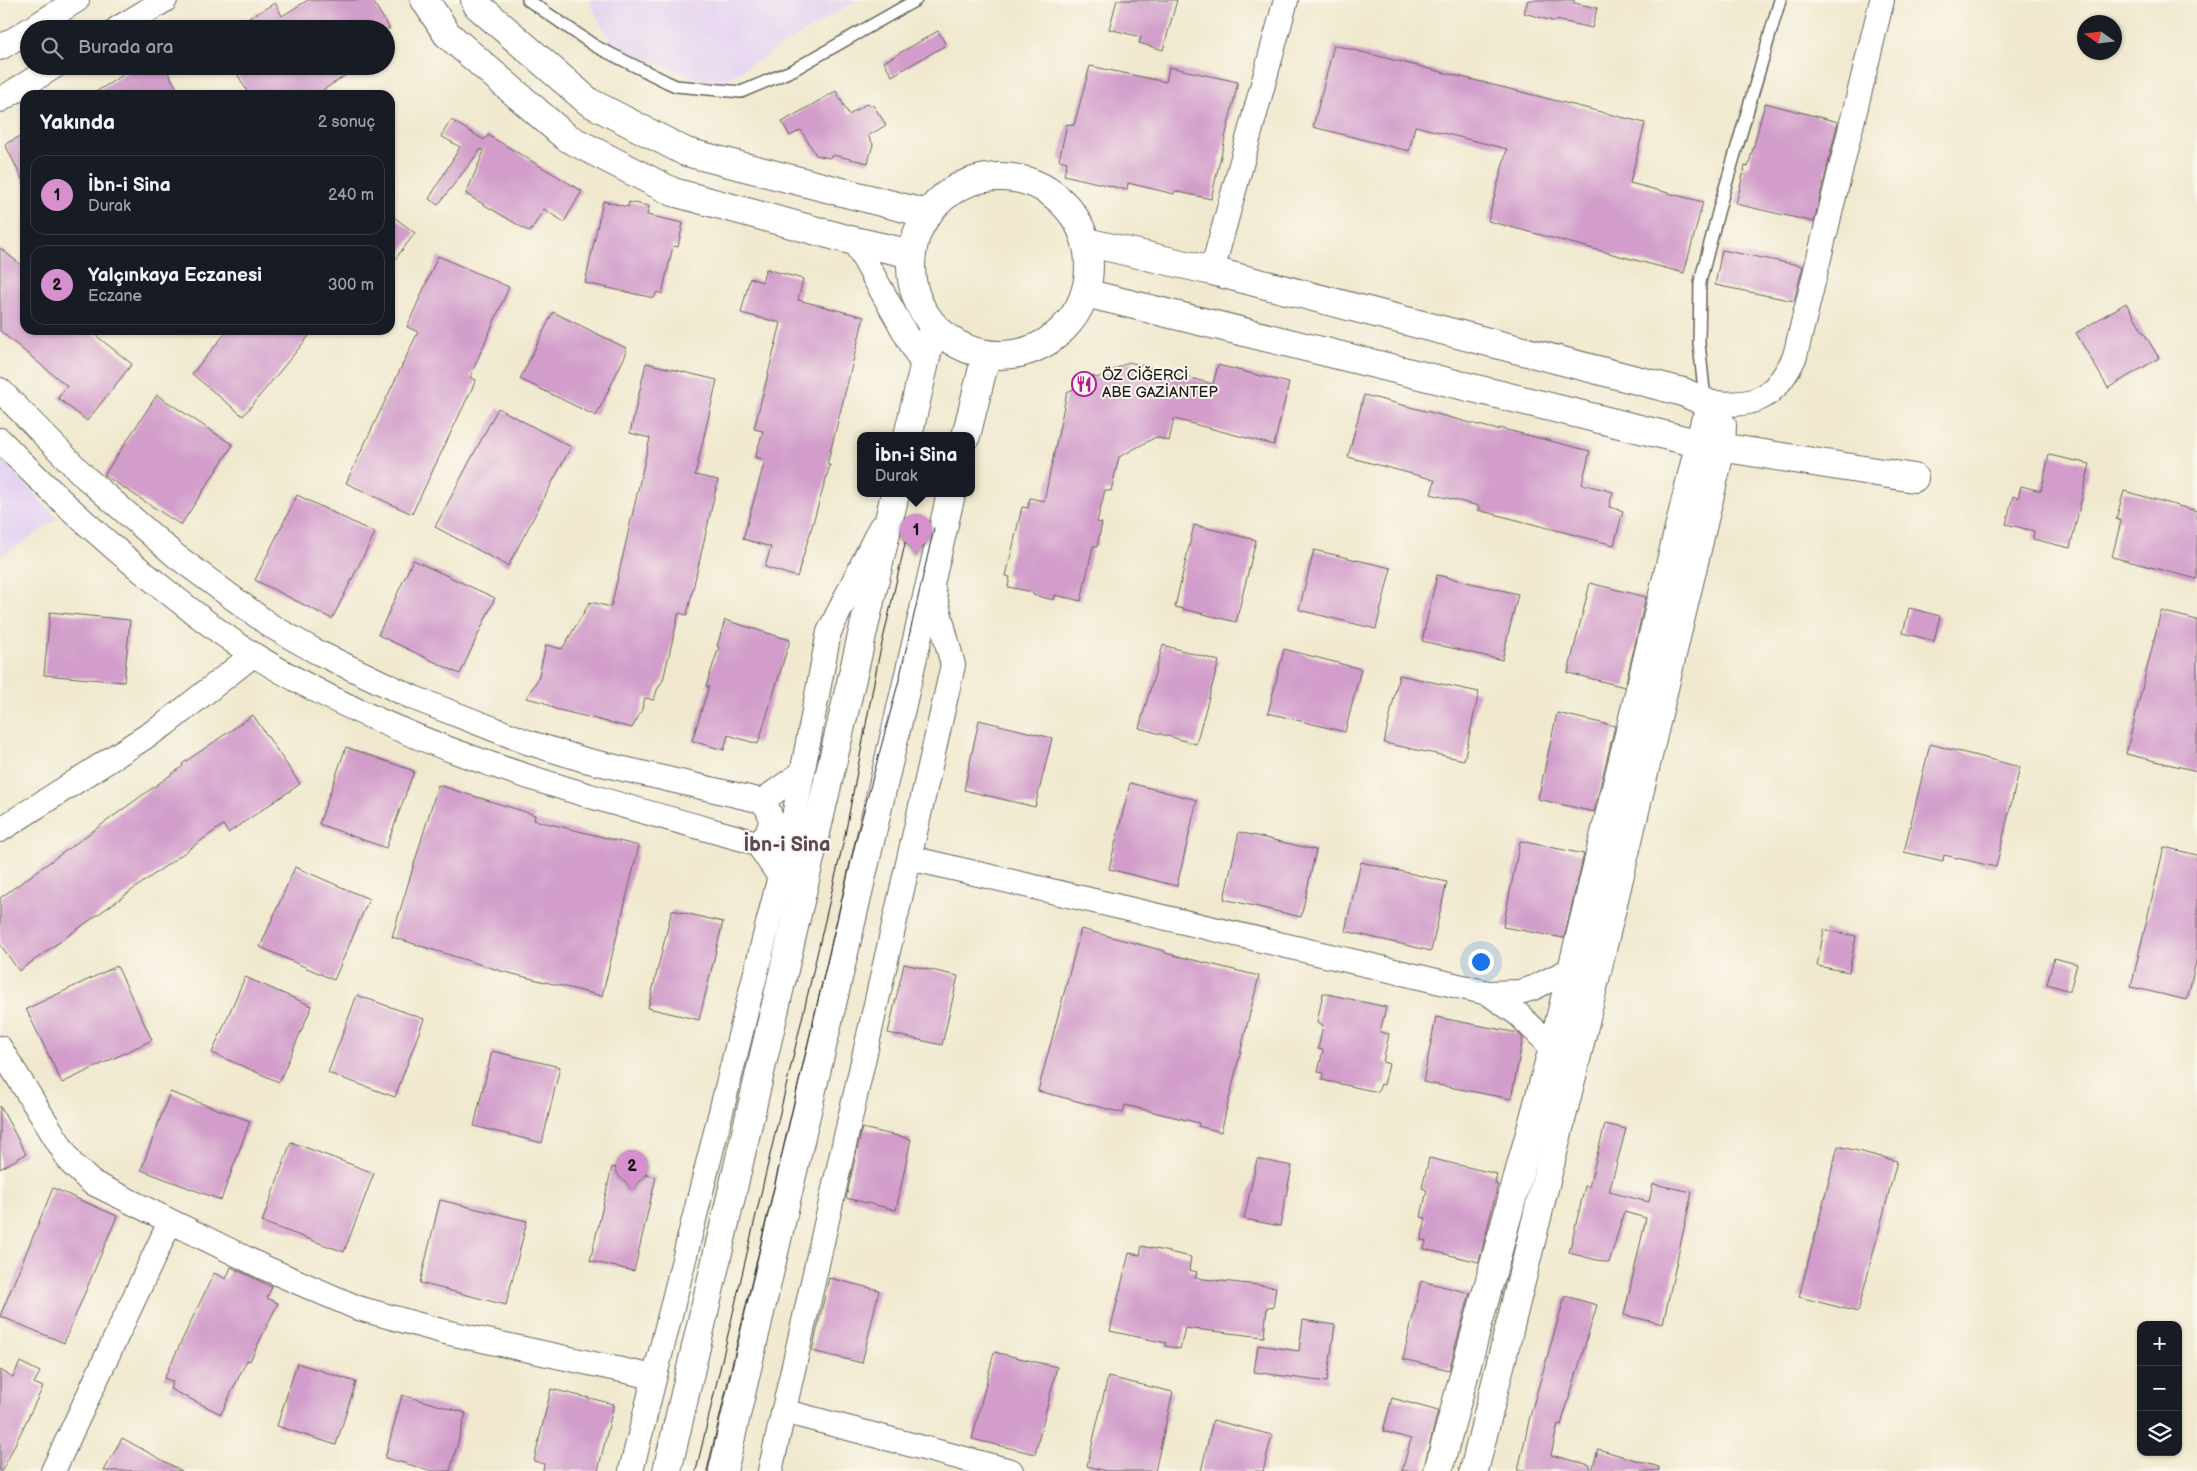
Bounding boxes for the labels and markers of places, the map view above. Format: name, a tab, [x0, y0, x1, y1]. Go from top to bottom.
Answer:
place label: ÖZ CİĞERCİ ABE GAZİANTEP	[1102, 365, 1218, 402]
restaurant icon: ÖZ CİĞERCİ ABE GAZİANTEP	[1071, 371, 1097, 397]
pin: 1	[900, 514, 932, 555]
pin: 2	[616, 1150, 648, 1191]

